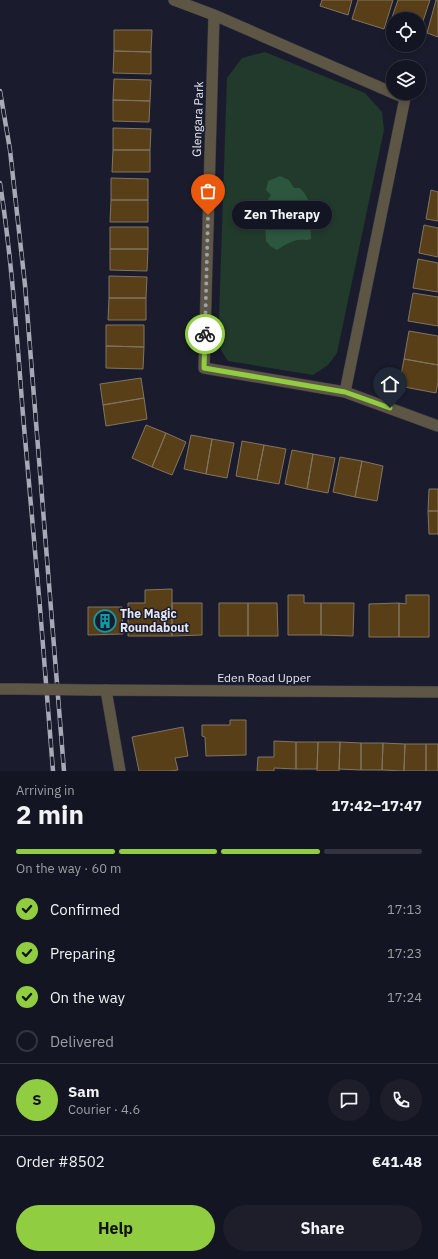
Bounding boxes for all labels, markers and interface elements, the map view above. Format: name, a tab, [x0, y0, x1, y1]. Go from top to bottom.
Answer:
map controls	[386, 12, 426, 100]
button: locate	[386, 12, 426, 52]
button: layers	[386, 60, 426, 100]
street label: Glengara Park	[189, 80, 206, 157]
pin	[191, 174, 225, 215]
icon: bag	[197, 180, 219, 202]
callout: Zen Therapy	[232, 201, 332, 229]
text: Zen Therapy	[244, 206, 320, 223]
courier	[185, 314, 225, 354]
icon: bike	[194, 323, 216, 345]
pin	[373, 367, 407, 408]
icon: home	[379, 373, 401, 395]
place label: The Magic Roundabout	[120, 606, 189, 635]
building icon: The Magic Roundabout	[92, 608, 118, 634]
street label: Eden Road Upper	[217, 670, 311, 685]
text: Arriving in	[16, 782, 75, 799]
text: 17:42–17:47	[331, 796, 422, 815]
text: 2 min	[16, 797, 84, 831]
text: On the way · 60 m	[16, 860, 121, 877]
icon: check	[16, 898, 38, 920]
text: Confirmed	[50, 900, 120, 919]
text: 17:13	[387, 901, 422, 918]
icon: check	[16, 942, 38, 964]
text: Preparing	[50, 944, 115, 963]
text: 17:23	[387, 945, 422, 962]
icon: check	[16, 986, 38, 1008]
text: On the way	[50, 988, 125, 1007]
text: 17:24	[387, 989, 422, 1006]
text: Delivered	[50, 1032, 114, 1051]
button: chat	[328, 1079, 370, 1121]
button: phone	[380, 1079, 422, 1121]
text: Sam	[68, 1082, 99, 1101]
text: S	[32, 1090, 42, 1109]
text: Courier · 4.6	[68, 1101, 140, 1118]
text: Order #8502	[16, 1152, 105, 1171]
text: €41.48	[372, 1152, 422, 1171]
button: Help	[16, 1205, 215, 1251]
button: Share	[223, 1205, 422, 1251]

